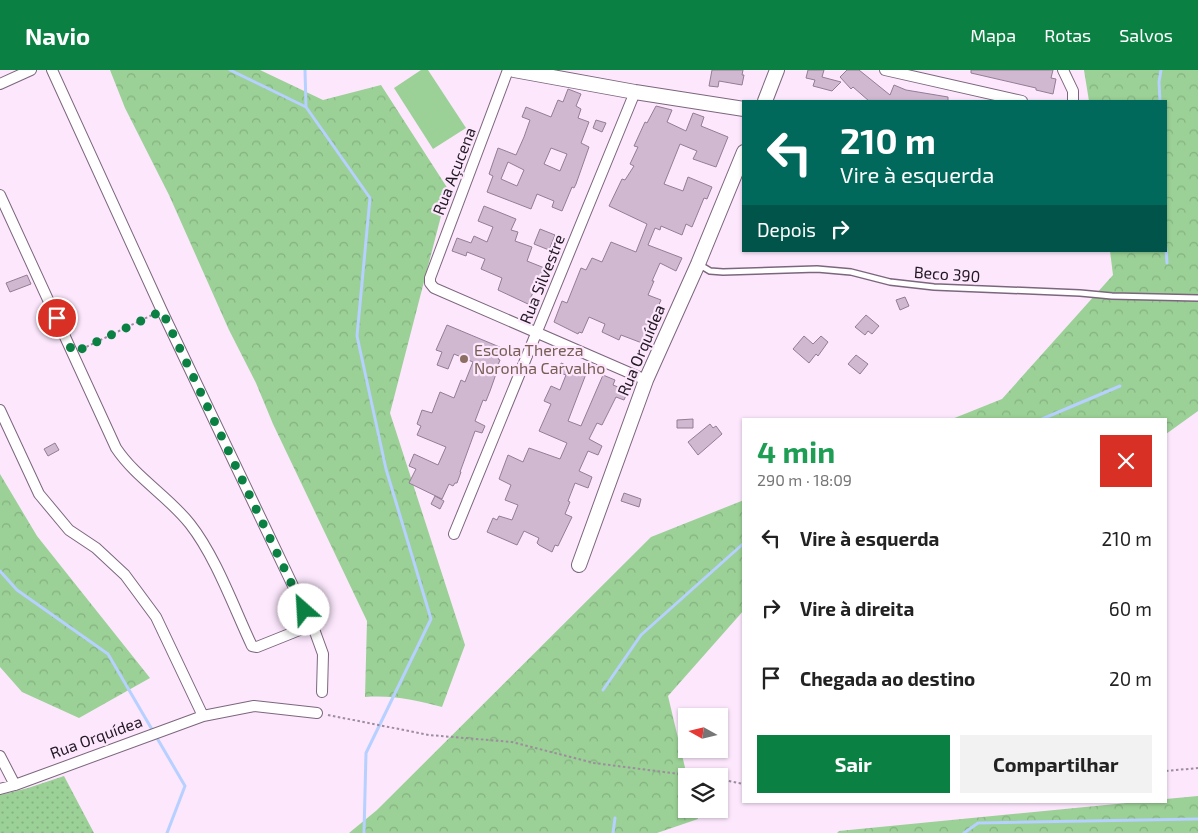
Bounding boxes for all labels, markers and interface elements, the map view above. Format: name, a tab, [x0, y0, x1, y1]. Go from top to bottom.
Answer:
text: Navio	[25, 21, 90, 50]
text: Mapa	[970, 24, 1016, 46]
text: Rotas	[1044, 24, 1091, 46]
text: Salvos	[1119, 24, 1173, 46]
text: 210 m	[840, 119, 936, 161]
icon: left	[757, 120, 822, 185]
street label: Rua Açucena	[428, 124, 480, 218]
text: Vire à esquerda	[840, 161, 994, 187]
icon: right	[826, 215, 854, 243]
text: Depois	[757, 218, 816, 241]
street label: Rua Silvestre	[515, 231, 568, 326]
street label: Beco 390	[913, 262, 981, 285]
pin	[36, 297, 78, 339]
street label: Rua Orquídea	[613, 301, 668, 398]
icon: arrive	[43, 304, 71, 332]
place label: Escola Thereza Noronha Carvalho	[474, 340, 605, 377]
marker: Escola Thereza Noronha Carvalho	[458, 353, 470, 365]
text: 4 min	[757, 433, 835, 469]
button: close	[1100, 435, 1152, 487]
text: 290 m · 18:09	[757, 470, 852, 489]
icon: left	[757, 524, 785, 552]
text: Vire à esquerda	[800, 527, 939, 550]
text: 210 m	[1101, 527, 1152, 550]
position arrow	[277, 583, 329, 635]
icon: right	[757, 594, 785, 622]
text: Vire à direita	[800, 597, 914, 620]
text: 60 m	[1109, 597, 1152, 620]
icon: arrive	[757, 664, 785, 692]
text: Chegada ao destino	[800, 667, 975, 690]
text: 20 m	[1109, 667, 1152, 690]
north arrow	[678, 708, 728, 758]
map controls	[678, 708, 728, 818]
street label: Rua Orquídea	[47, 711, 145, 762]
button: Sair	[757, 735, 950, 793]
button: Compartilhar	[960, 735, 1152, 793]
button: layers	[678, 768, 728, 818]

